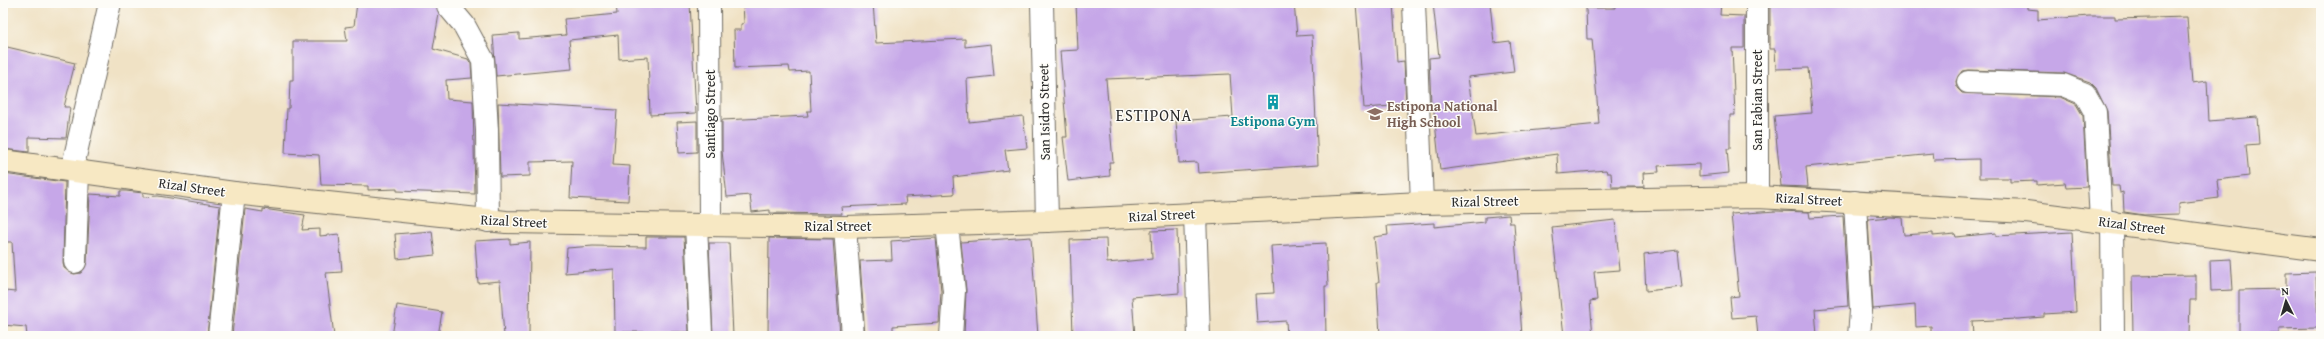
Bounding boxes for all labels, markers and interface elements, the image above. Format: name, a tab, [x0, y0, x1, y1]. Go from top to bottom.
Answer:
street label: San Fabian Street	[1747, 49, 1767, 151]
street label: San Isidro Street	[1033, 63, 1055, 161]
street label: Santiago Street	[700, 69, 720, 159]
building icon: Estipona Gym	[1264, 93, 1282, 111]
place label: Estipona National High School	[1387, 96, 1498, 132]
district label: ESTIPONA	[1116, 103, 1192, 127]
school or university icon: Estipona National High School	[1366, 105, 1384, 123]
place label: Estipona Gym	[1231, 111, 1315, 131]
street label: Rizal Street	[157, 172, 227, 202]
street label: Rizal Street	[1775, 187, 1843, 211]
street label: Rizal Street	[1451, 190, 1519, 212]
street label: Rizal Street	[1128, 203, 1196, 227]
street label: Rizal Street	[480, 209, 548, 233]
street label: Rizal Street	[2097, 211, 2167, 239]
street label: Rizal Street	[804, 216, 872, 236]
north arrow	[2266, 281, 2306, 321]
text: N	[2281, 283, 2290, 299]

